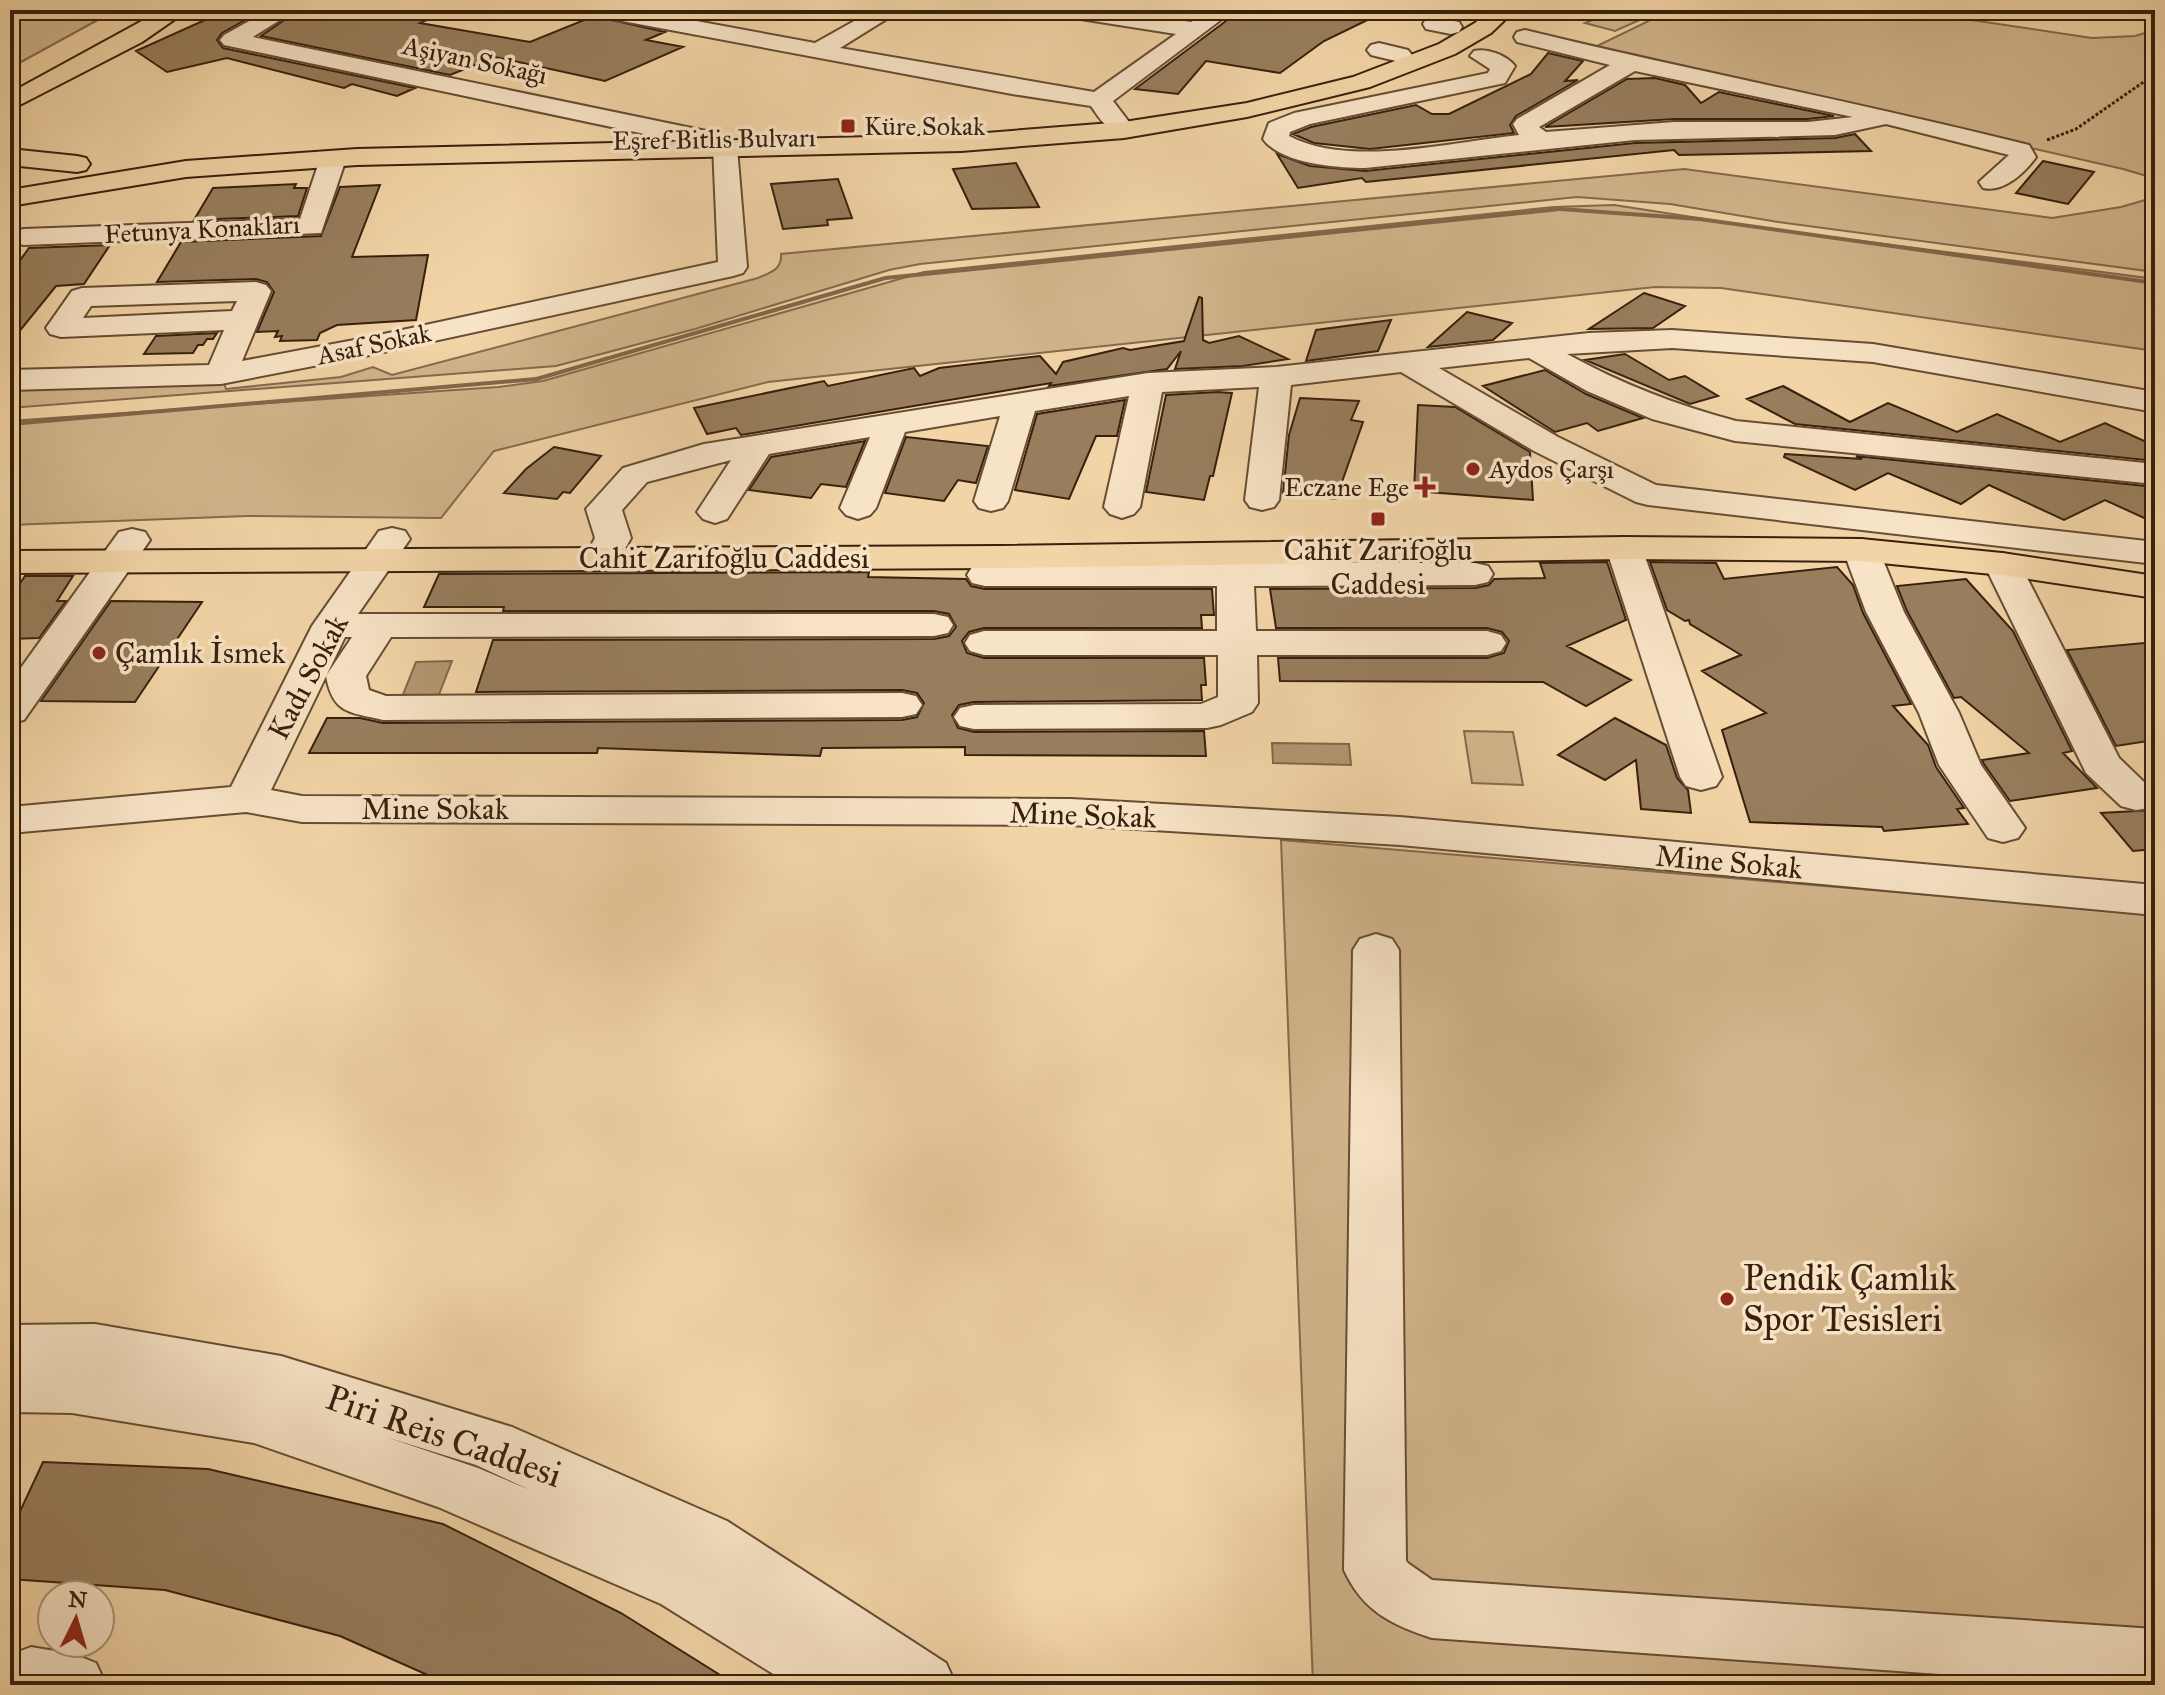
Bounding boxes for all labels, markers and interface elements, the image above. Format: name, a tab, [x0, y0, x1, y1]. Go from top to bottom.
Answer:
street label: Aşiyan Sokağı	[399, 29, 550, 91]
place label: Küre Sokak	[864, 110, 986, 142]
marker: Küre Sokak	[839, 117, 857, 135]
street label: Eşref Bitlis Bulvarı	[612, 121, 816, 157]
street label: Fetunya Konakları	[103, 208, 301, 250]
street label: Asaf Sokak	[313, 316, 435, 372]
place label: Aydos Çarşı	[1488, 453, 1614, 485]
marker: Aydos Çarşı	[1464, 460, 1482, 478]
place label: Eczane Ege	[1284, 471, 1409, 503]
marker: Eczane Ege	[1416, 478, 1434, 496]
marker: Cahit Zarifoğlu Caddesi	[1369, 510, 1387, 528]
place label: Cahit Zarifoğlu Caddesi	[1283, 532, 1473, 602]
street label: Cahit Zarifoğlu Caddesi	[579, 540, 869, 576]
street label: Kadı Sokak	[260, 608, 356, 746]
place label: Çamlık İsmek	[115, 635, 285, 671]
marker: Çamlık İsmek	[90, 644, 108, 662]
street label: Mine Sokak	[361, 791, 509, 827]
street label: Mine Sokak	[1009, 794, 1157, 836]
street label: Mine Sokak	[1654, 838, 1804, 886]
place label: Pendik Çamlık Spor Tesisleri	[1743, 1256, 1956, 1341]
marker: Pendik Çamlık Spor Tesisleri	[1718, 1290, 1736, 1308]
street label: Piri Reis Caddesi	[320, 1375, 568, 1497]
north arrow	[36, 1579, 116, 1659]
text: N	[67, 1585, 89, 1614]

